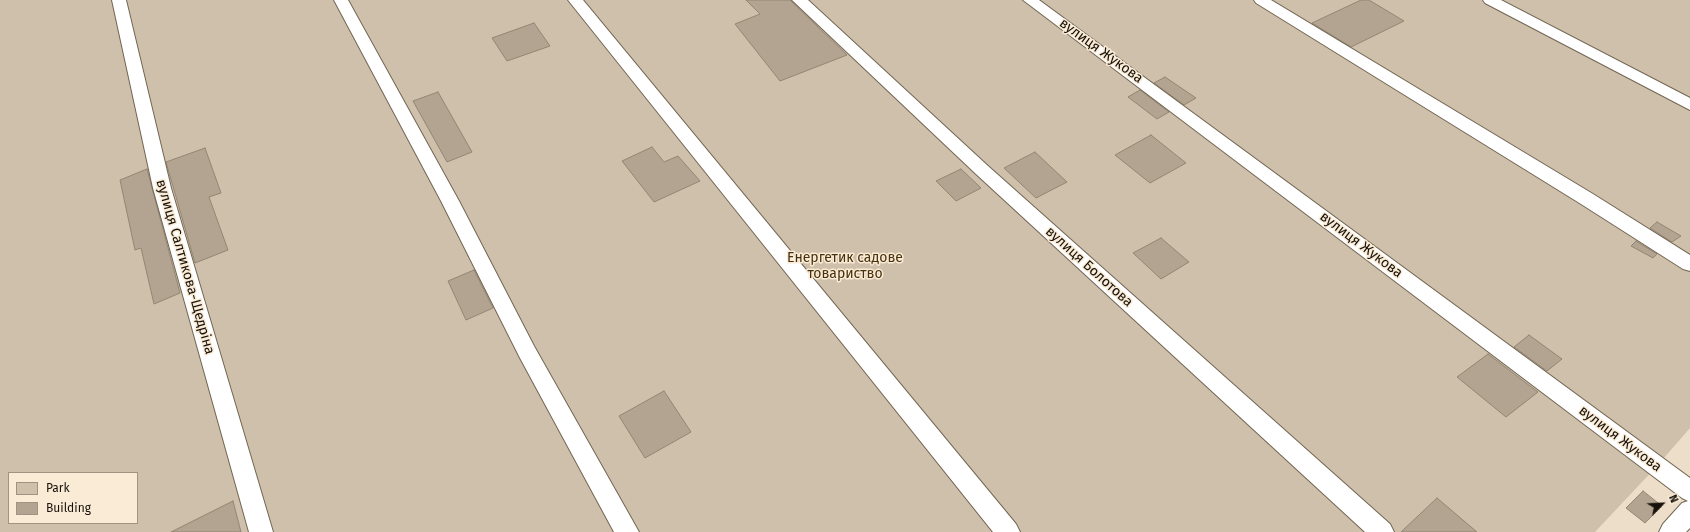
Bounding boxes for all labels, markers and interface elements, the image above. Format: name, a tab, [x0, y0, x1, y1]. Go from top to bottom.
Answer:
street label: вулиця Жукова	[1056, 15, 1146, 87]
street label: вулиця Салтикова-Щедріна	[152, 178, 218, 356]
street label: вулиця Жукова	[1316, 208, 1406, 282]
street label: вулиця Болотова	[1042, 223, 1136, 311]
park label: Енергетик садове товариство	[787, 250, 903, 282]
street label: вулиця Жукова	[1575, 402, 1665, 476]
legend	[8, 472, 138, 524]
text: Park	[46, 481, 70, 495]
north arrow	[1642, 484, 1682, 524]
text: N	[1666, 493, 1681, 505]
text: Building	[46, 501, 91, 515]

